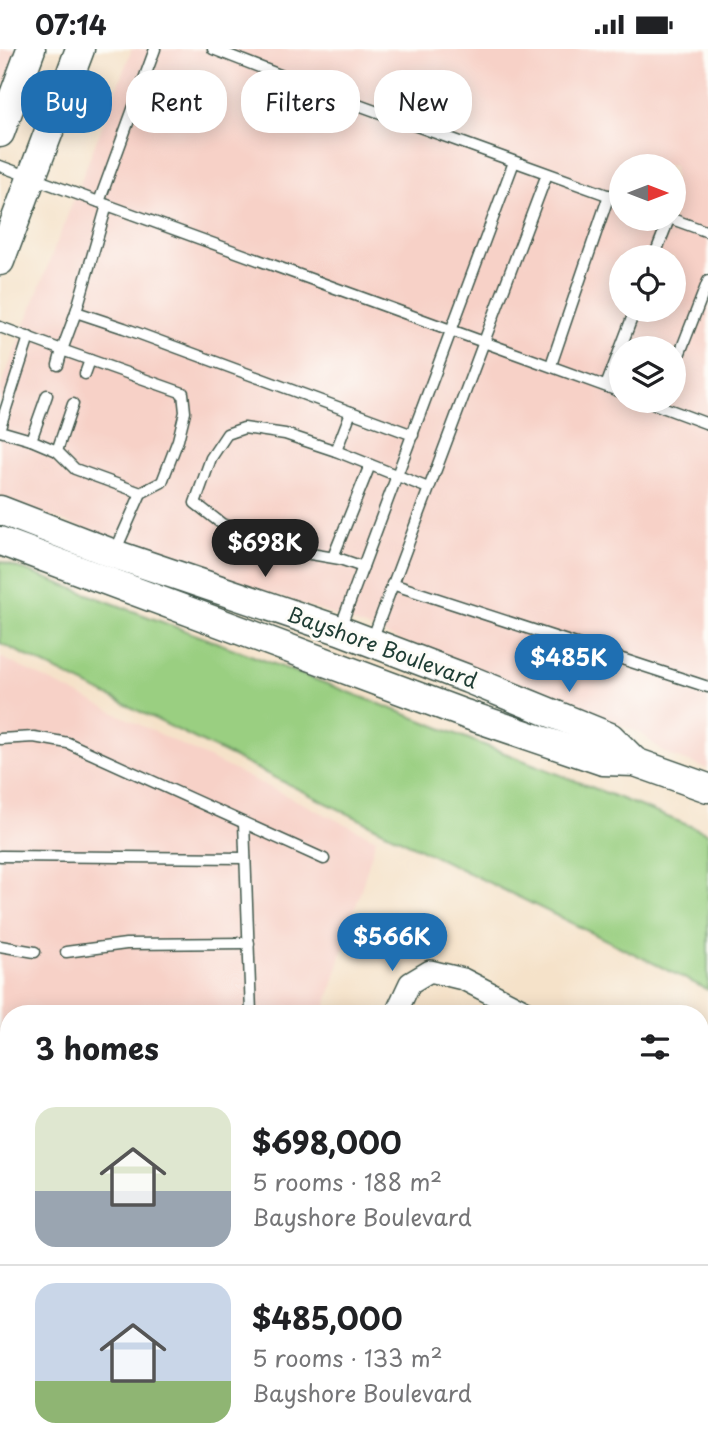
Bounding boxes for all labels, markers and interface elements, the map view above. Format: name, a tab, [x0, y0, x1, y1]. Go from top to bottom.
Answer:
text: 07:14	[35, 5, 107, 44]
chip: Buy	[21, 70, 112, 133]
chip: Rent	[126, 70, 227, 133]
chip: Filters	[241, 70, 360, 133]
chip: New	[374, 70, 472, 133]
north arrow	[609, 154, 686, 231]
map controls	[609, 154, 686, 413]
button: locate	[609, 245, 686, 322]
button: layers	[609, 336, 686, 413]
pin: $698K	[216, 519, 314, 579]
text: $698K	[228, 524, 302, 559]
street label: Bayshore Boulevard	[283, 597, 483, 696]
pin: $485K	[520, 635, 618, 694]
text: $485K	[531, 639, 607, 674]
pin: $566K	[343, 913, 441, 973]
text: $566K	[353, 918, 431, 953]
text: 3 homes	[35, 1025, 159, 1070]
icon: filters	[636, 1028, 674, 1066]
text: $698,000	[252, 1119, 402, 1164]
icon: home	[91, 1135, 175, 1219]
text: 5 rooms · 188 m²	[252, 1164, 442, 1199]
text: Bayshore Boulevard	[252, 1199, 472, 1234]
text: $485,000	[252, 1295, 403, 1340]
icon: home	[91, 1311, 175, 1395]
text: 5 rooms · 133 m²	[252, 1340, 443, 1375]
text: Bayshore Boulevard	[252, 1375, 472, 1410]

